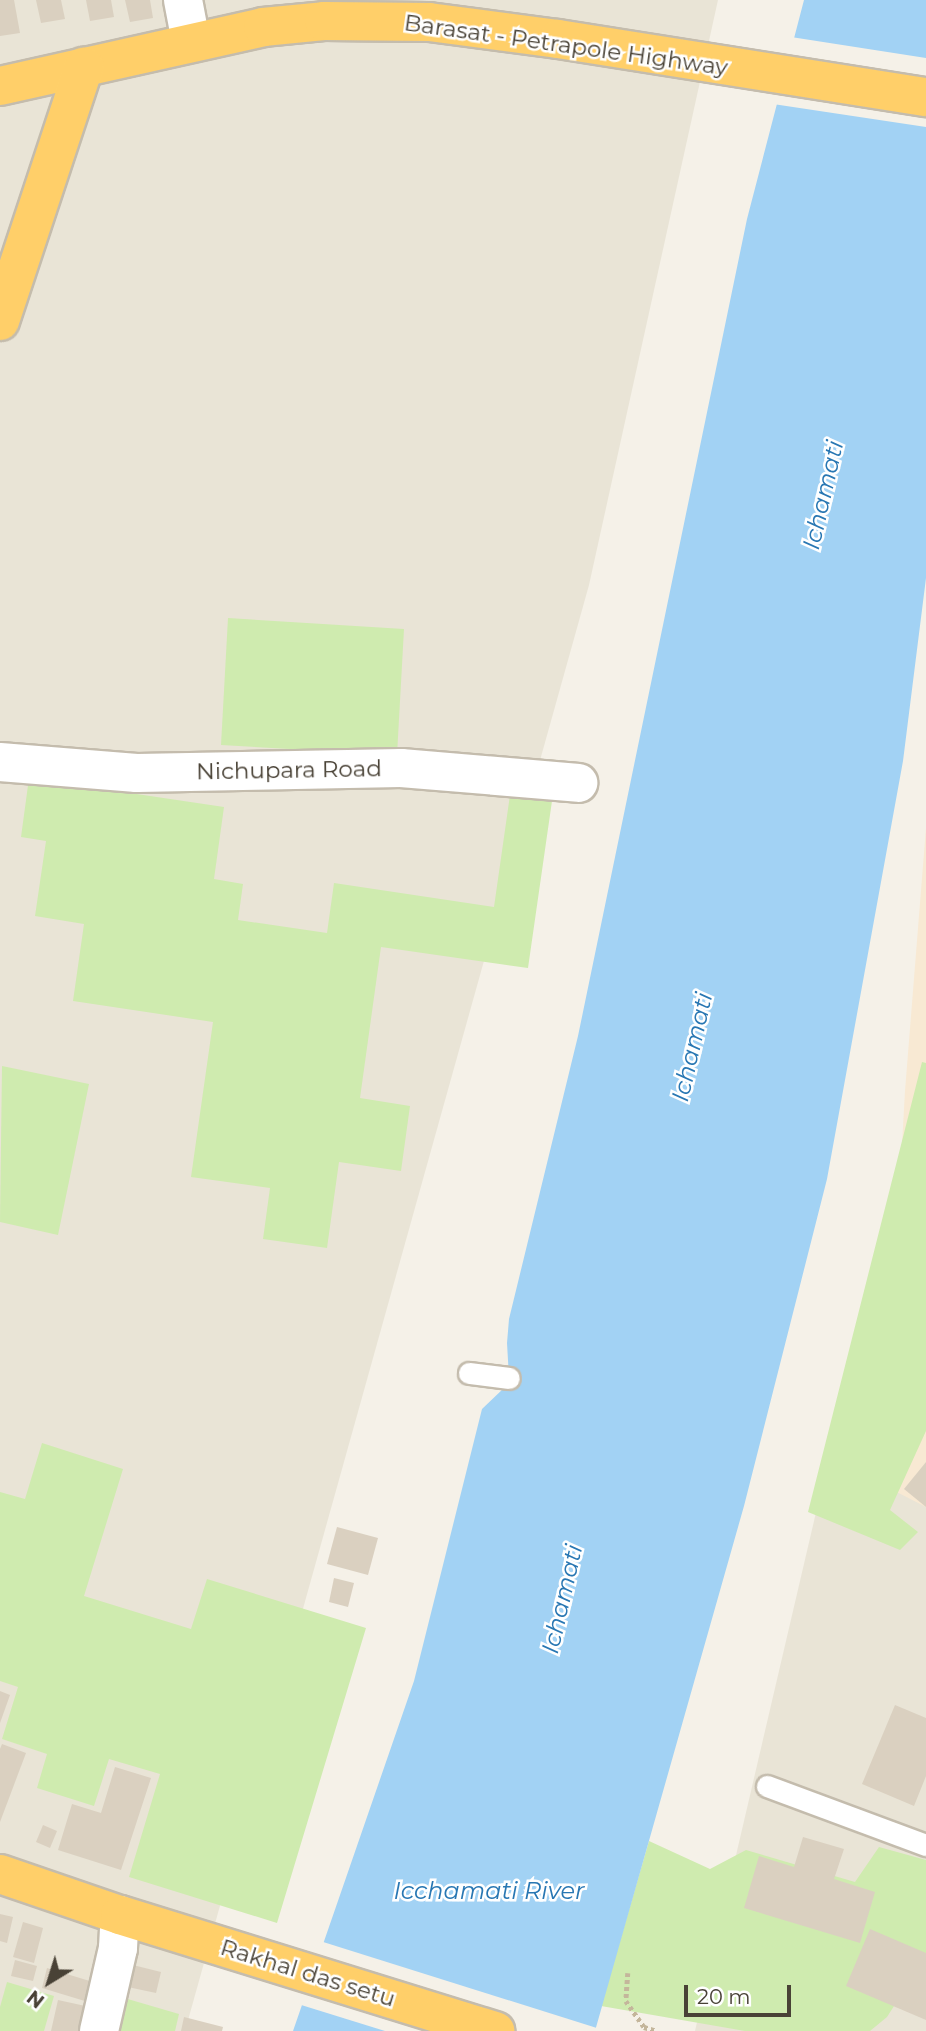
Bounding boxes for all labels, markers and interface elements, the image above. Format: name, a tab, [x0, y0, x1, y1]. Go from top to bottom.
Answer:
street label: Barasat - Petrapole Highway	[402, 9, 730, 81]
water label: Ichamati	[796, 438, 850, 552]
street label: Nichupara Road	[196, 755, 382, 785]
water label: Ichamati	[665, 990, 719, 1104]
water label: Ichamati	[535, 1542, 589, 1656]
water label: Icchamati River	[393, 1877, 585, 1905]
street label: Rakhal das setu	[217, 1933, 399, 2013]
north arrow	[14, 1947, 84, 2017]
scale bar	[688, 1972, 795, 2016]
text: 20 m	[697, 1984, 751, 2009]
text: N	[23, 1985, 49, 2013]

